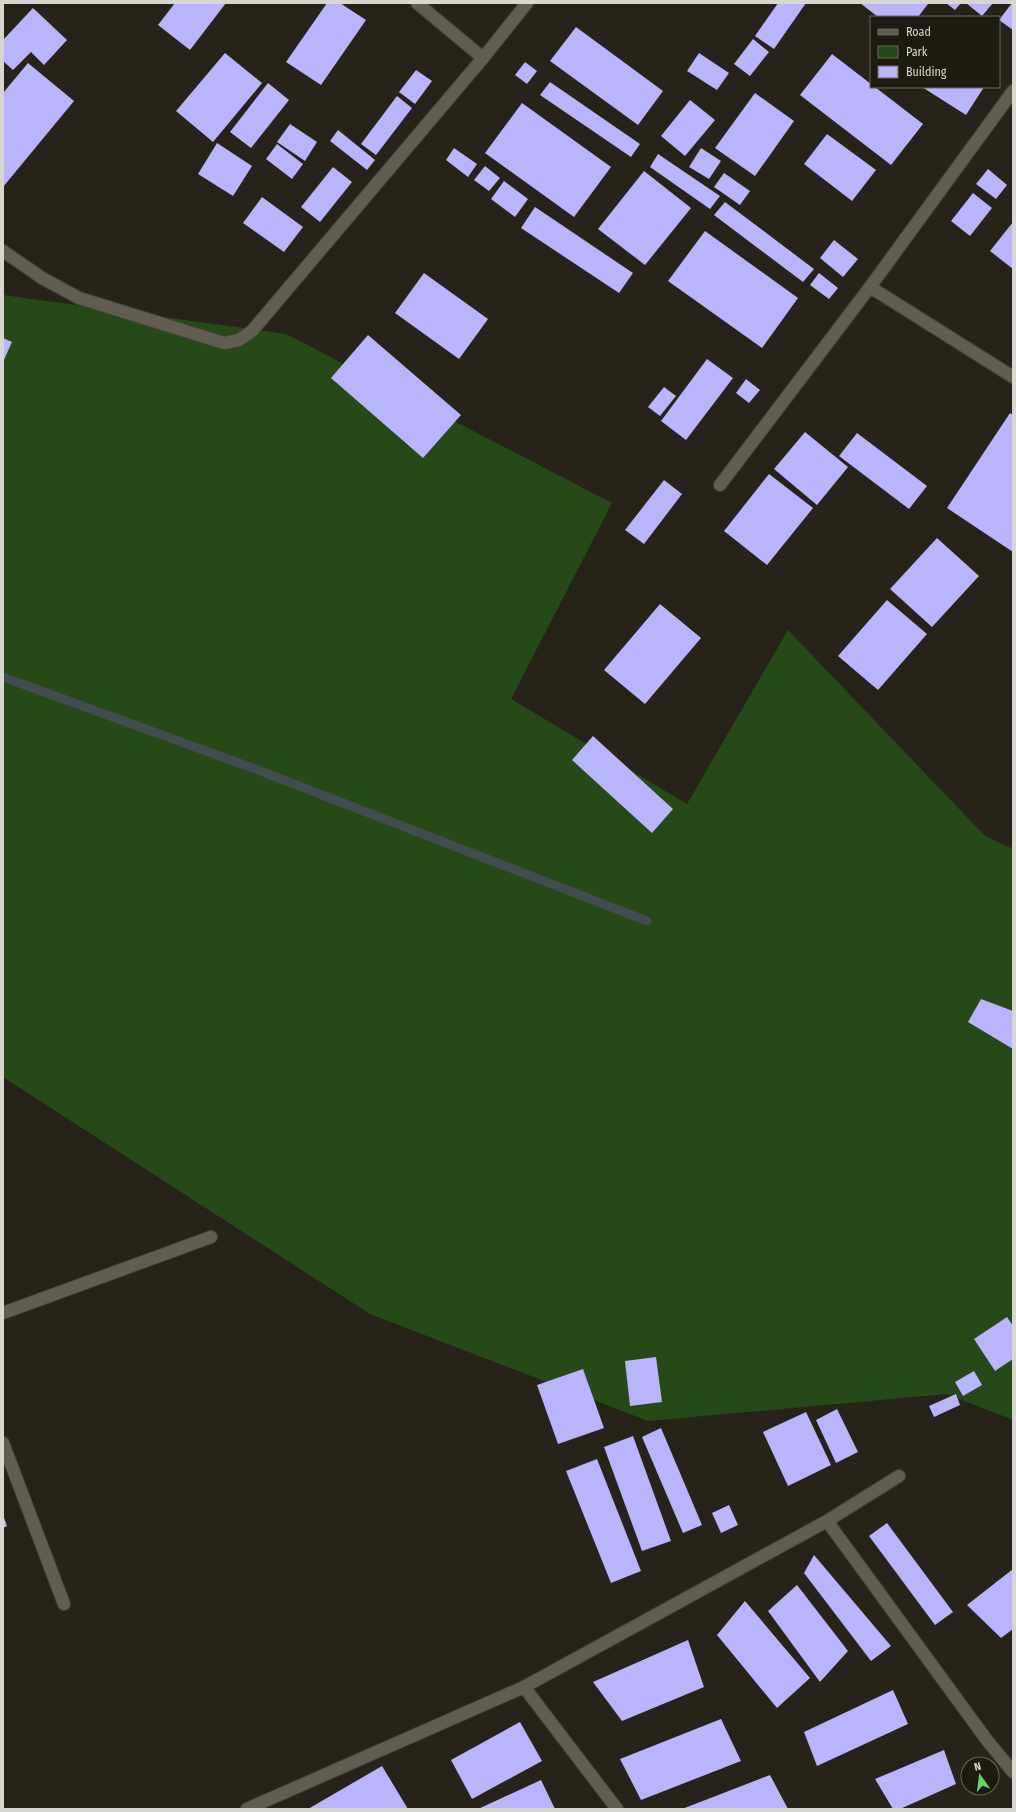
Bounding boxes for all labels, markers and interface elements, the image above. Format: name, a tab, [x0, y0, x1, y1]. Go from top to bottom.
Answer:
legend	[870, 16, 1000, 88]
text: Road	[906, 25, 931, 39]
text: Park	[906, 45, 928, 59]
text: Building	[906, 65, 947, 79]
north arrow	[960, 1756, 1000, 1796]
text: N	[973, 1760, 982, 1774]

